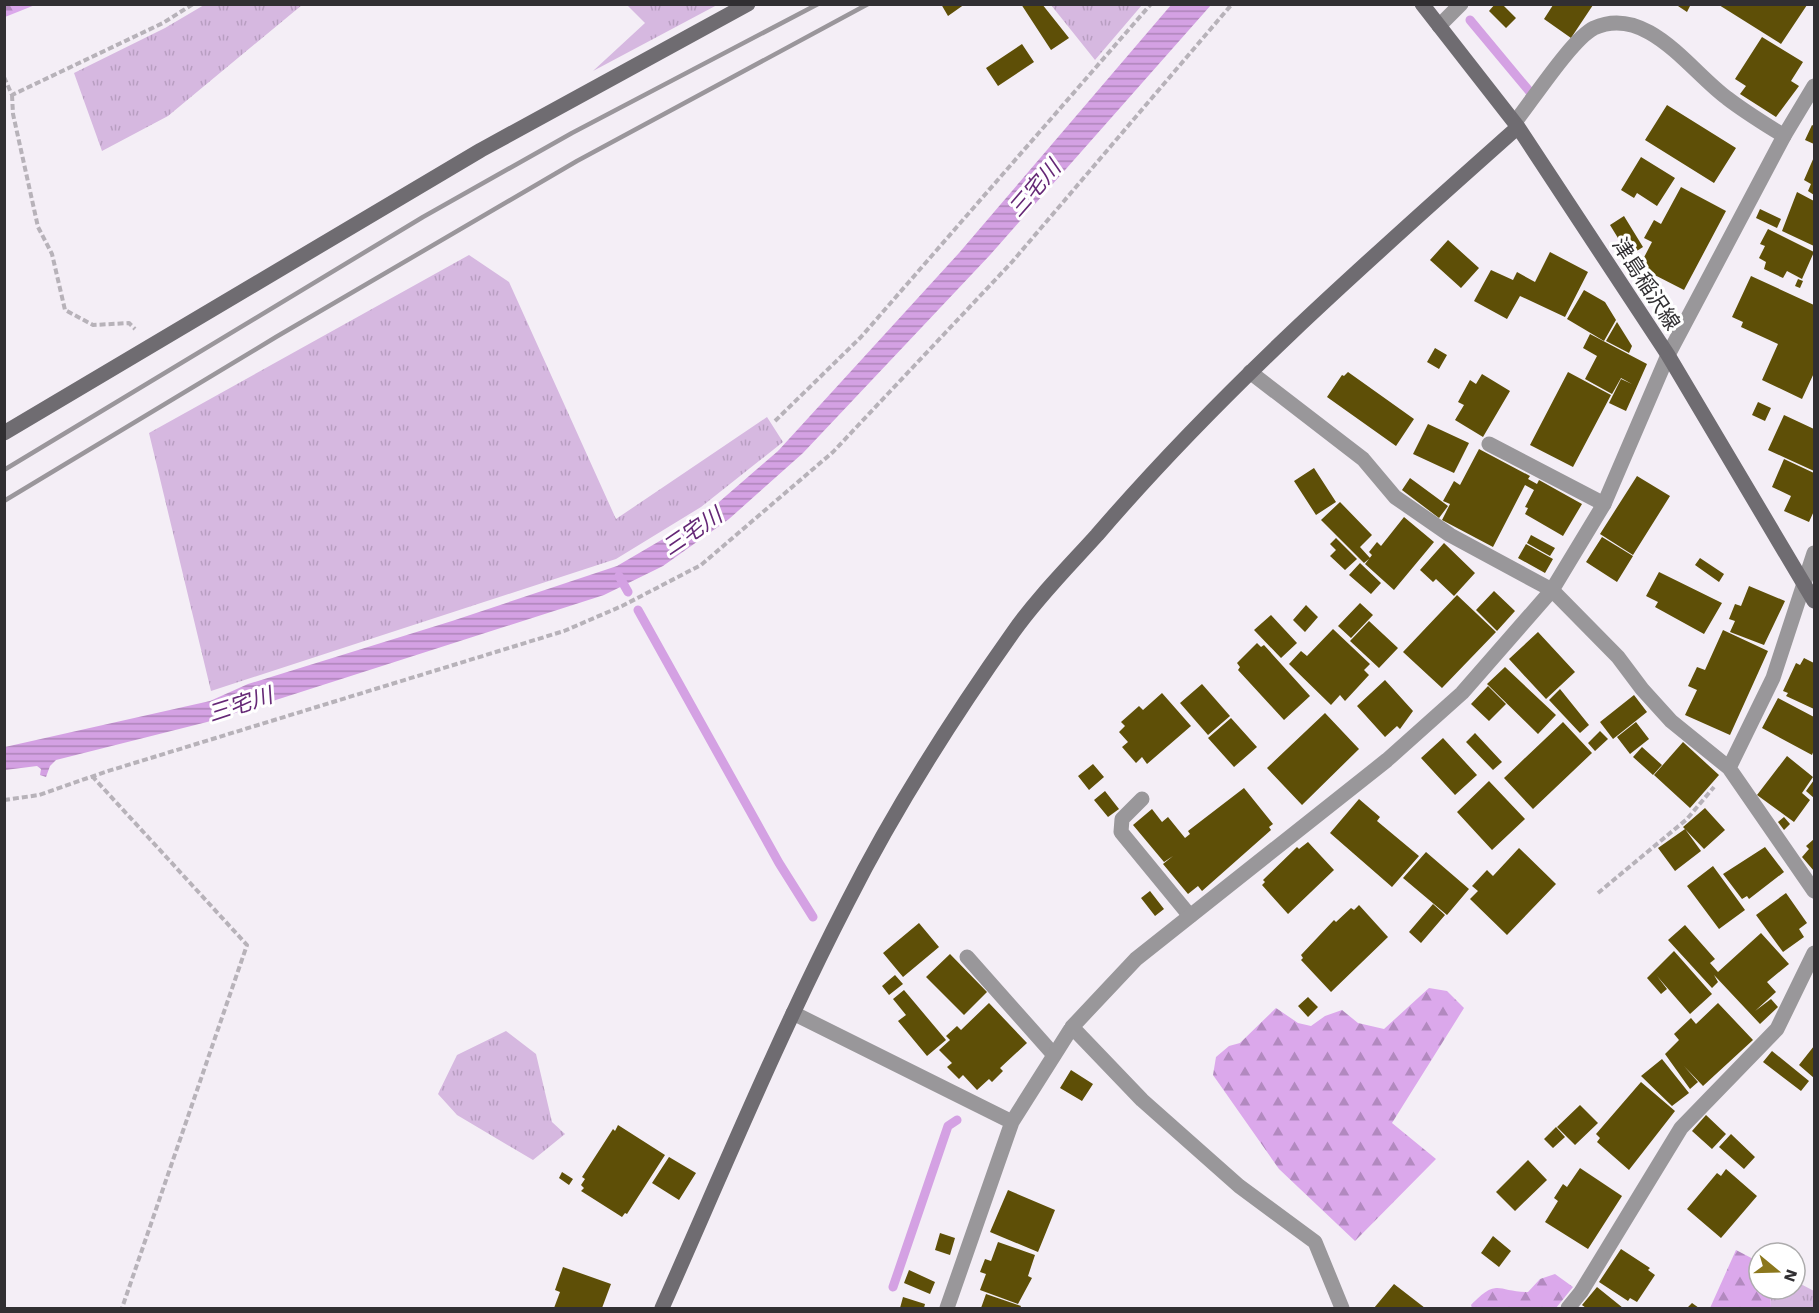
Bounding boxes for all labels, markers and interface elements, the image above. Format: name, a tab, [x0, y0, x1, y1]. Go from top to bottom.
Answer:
water label: 三宅川	[1003, 154, 1067, 221]
street label: 津島稲沢線	[1607, 233, 1685, 335]
water label: 三宅川	[658, 501, 728, 560]
water label: 三宅川	[205, 682, 277, 727]
north arrow	[1747, 1241, 1807, 1301]
text: N	[1780, 1267, 1802, 1284]

